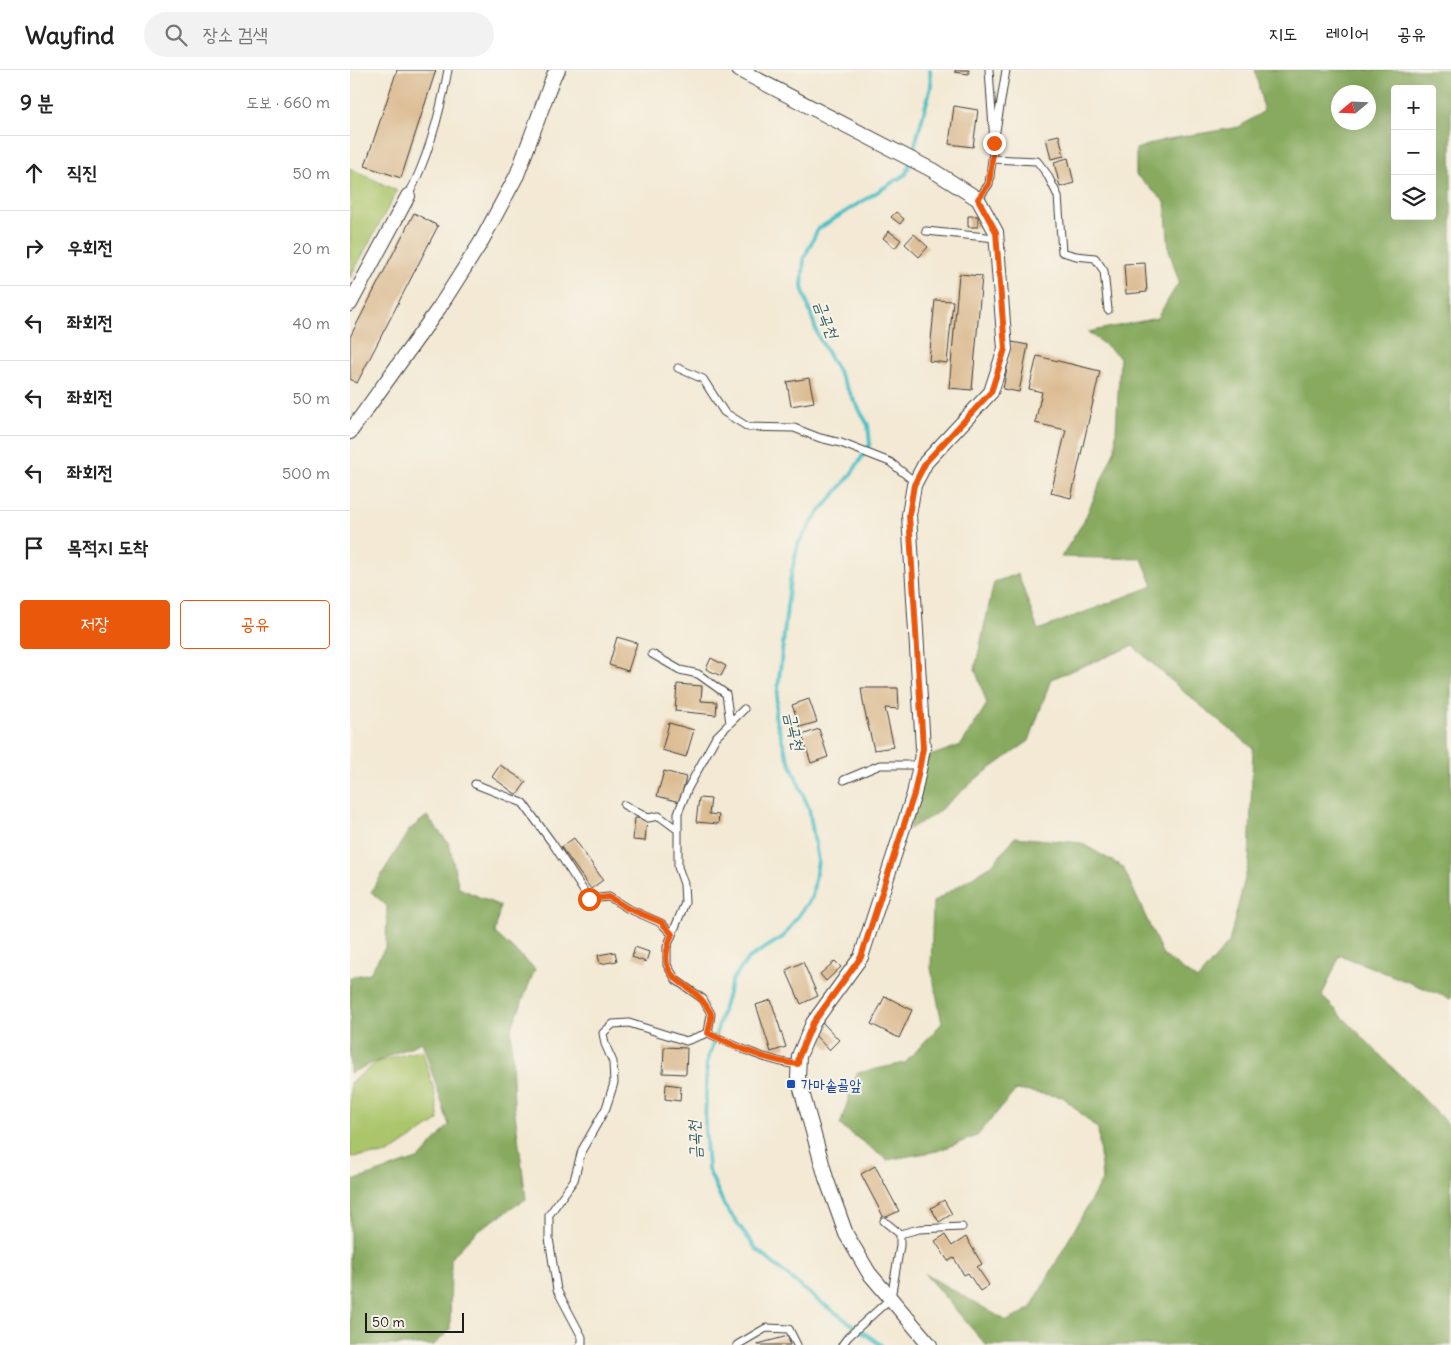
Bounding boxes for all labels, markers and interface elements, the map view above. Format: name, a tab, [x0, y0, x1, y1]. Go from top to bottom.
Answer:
search box	[144, 12, 494, 57]
text: Wayfind	[25, 20, 114, 50]
icon: search	[162, 21, 190, 49]
text: 장소 검색	[202, 22, 268, 46]
text: 지도	[1269, 22, 1298, 45]
text: 레이어	[1326, 22, 1369, 45]
text: 공유	[1397, 22, 1426, 45]
north arrow	[1331, 85, 1376, 130]
map controls	[1391, 85, 1436, 220]
button: +	[1391, 85, 1436, 130]
text: 9 분	[20, 89, 54, 116]
text: 도보 · 660 m	[246, 92, 330, 112]
button: −	[1391, 130, 1436, 175]
route end	[983, 132, 1006, 155]
icon: ahead	[20, 159, 48, 187]
text: 직진	[67, 160, 98, 184]
text: 50 m	[292, 163, 330, 183]
button: layers	[1391, 175, 1436, 220]
icon: right	[20, 234, 48, 262]
text: 우회전	[67, 235, 113, 259]
text: 20 m	[293, 238, 330, 258]
water label: 금곡천	[811, 297, 844, 343]
icon: left	[20, 309, 48, 337]
text: 좌회전	[67, 310, 113, 334]
text: 40 m	[292, 313, 330, 333]
icon: left	[20, 384, 48, 412]
text: 좌회전	[67, 385, 113, 409]
text: 50 m	[292, 388, 330, 408]
icon: left	[20, 459, 48, 487]
text: 좌회전	[67, 460, 113, 484]
text: 500 m	[282, 463, 330, 483]
icon: arrive	[20, 534, 48, 562]
text: 목적지 도착	[67, 535, 148, 559]
button: 저장	[20, 600, 170, 649]
button: 공유	[180, 600, 330, 649]
water label: 금곡천	[781, 710, 810, 754]
route start	[578, 888, 601, 911]
place label: 가마솥골앞	[801, 1075, 861, 1094]
marker: 가마솥골앞	[785, 1078, 797, 1090]
water label: 금곡천	[683, 1118, 705, 1160]
scale bar	[365, 1310, 464, 1333]
text: 50 m	[372, 1313, 405, 1331]

